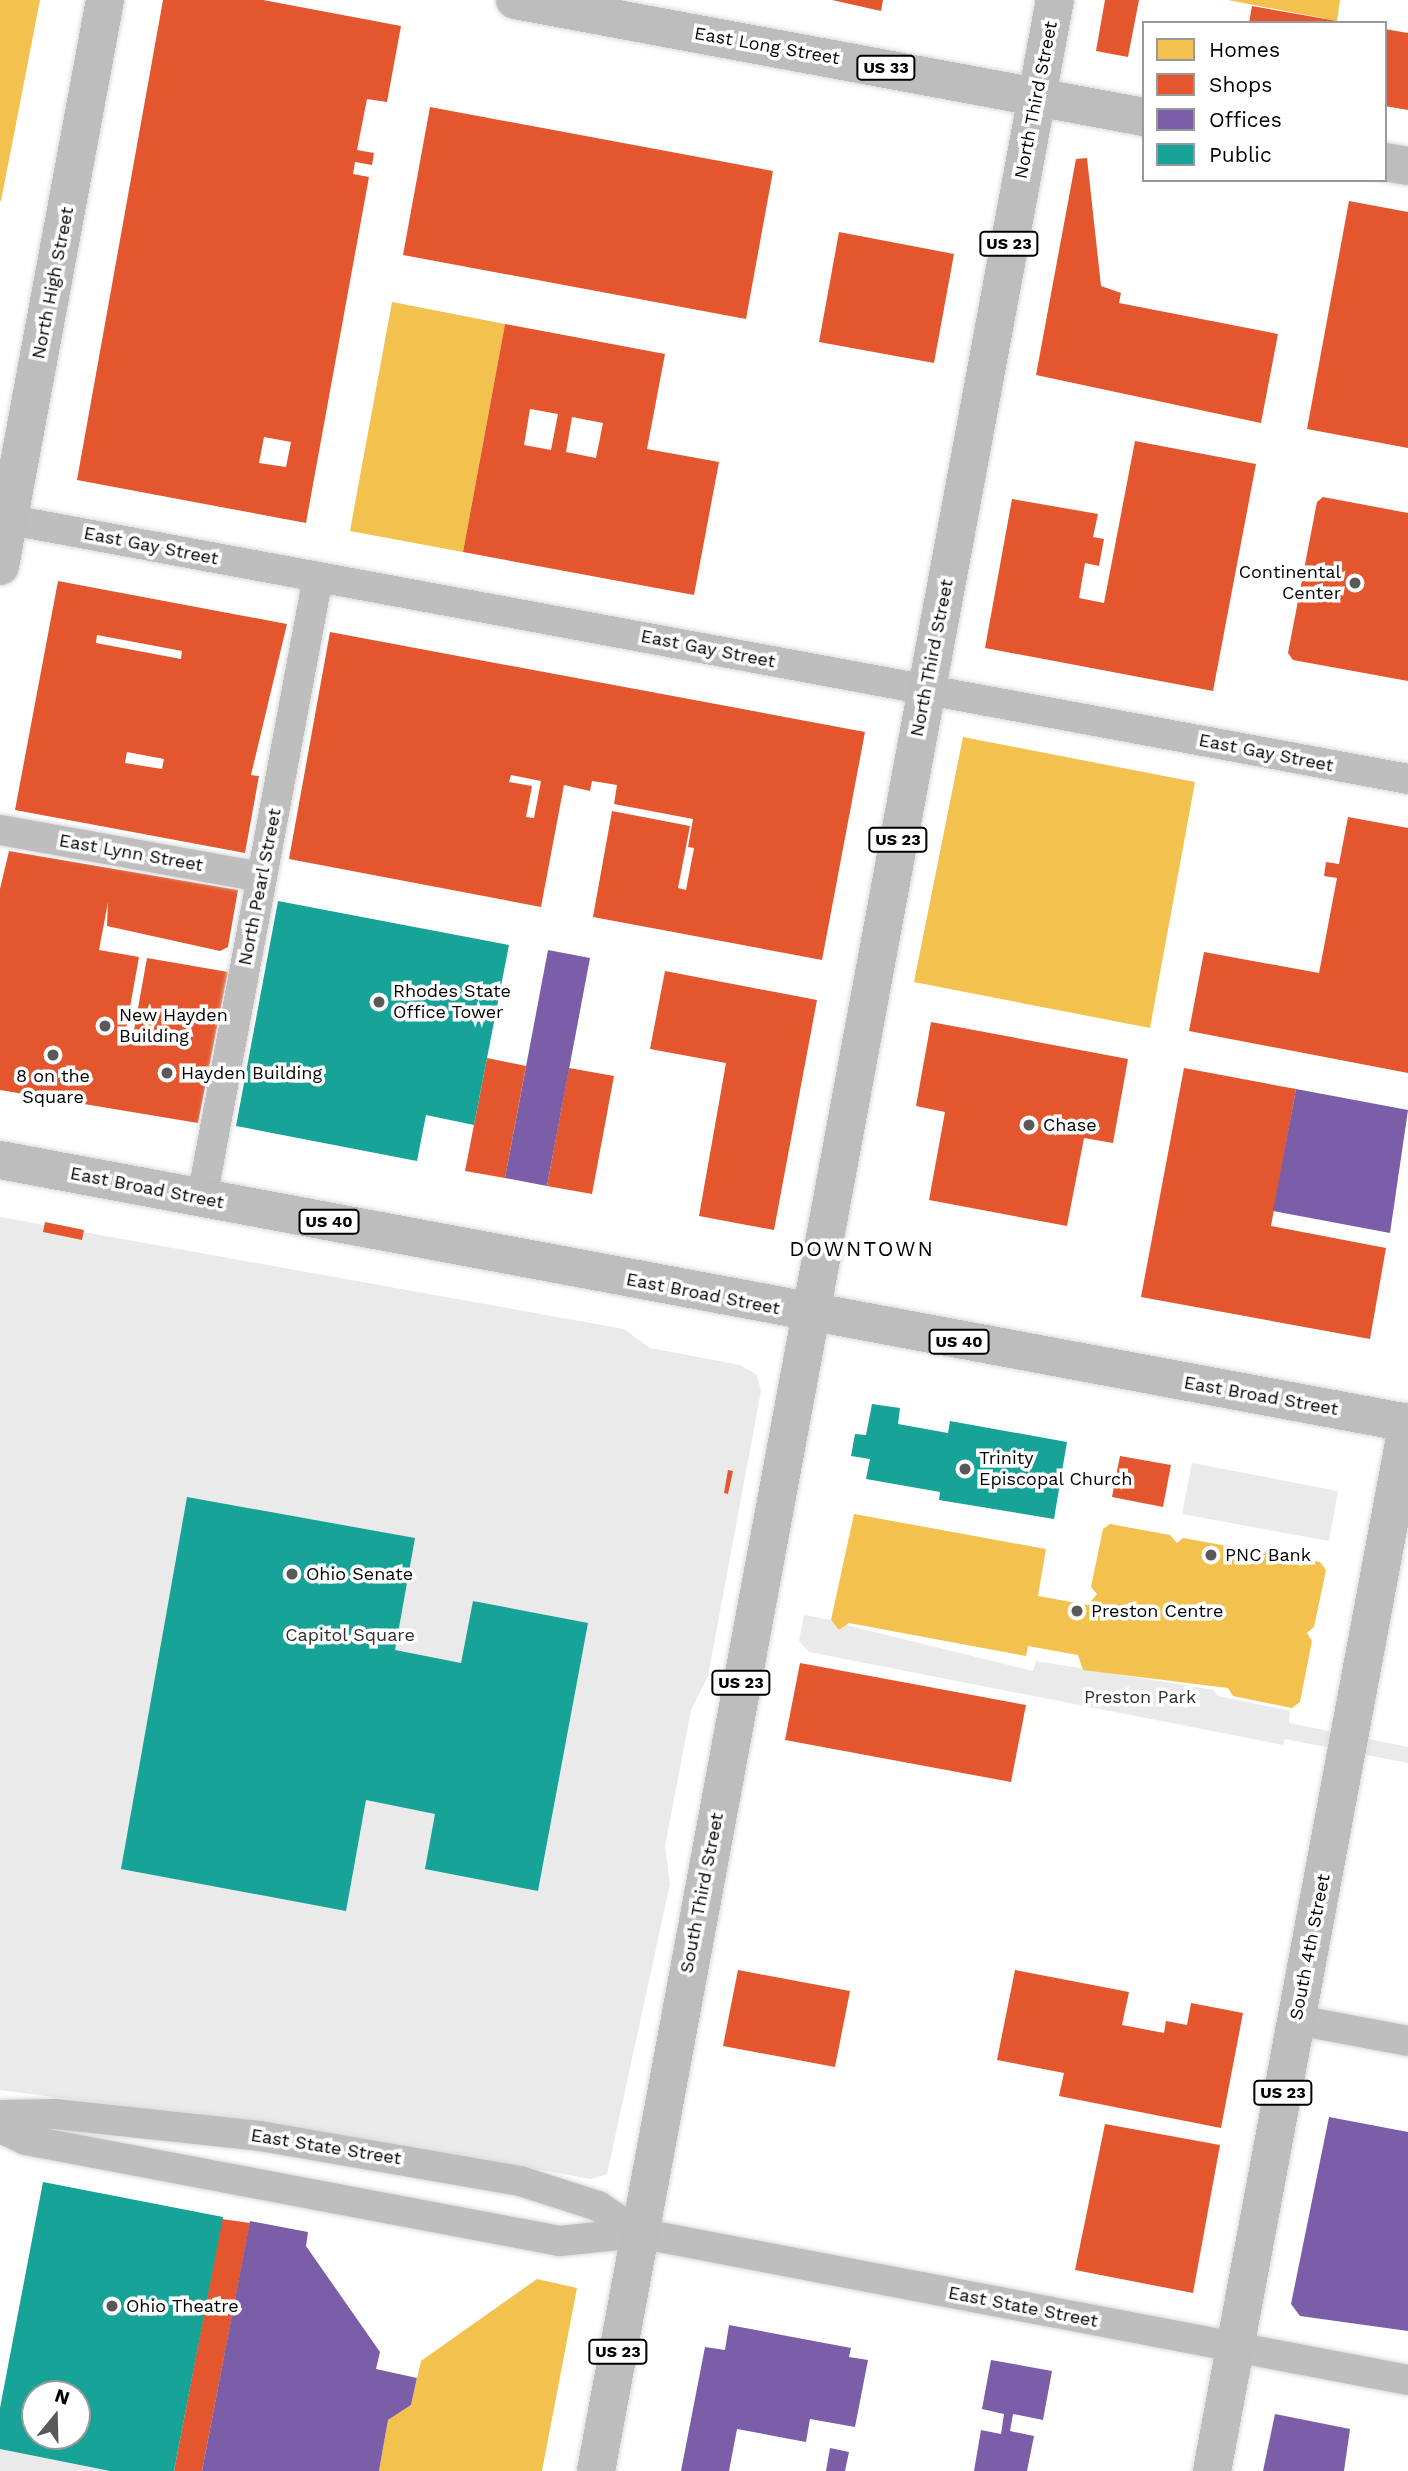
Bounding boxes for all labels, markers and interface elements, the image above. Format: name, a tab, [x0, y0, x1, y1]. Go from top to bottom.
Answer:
street label: North Third Street	[1010, 19, 1062, 181]
legend	[1142, 21, 1387, 182]
street label: East Long Street	[693, 23, 841, 69]
text: Homes	[1209, 37, 1280, 62]
road number: US 33	[856, 55, 916, 80]
text: Shops	[1209, 72, 1272, 97]
text: Offices	[1209, 107, 1282, 132]
text: Public	[1209, 142, 1272, 167]
street label: North High Street	[28, 205, 78, 361]
road number: US 23	[979, 232, 1039, 256]
street label: East Gay Street	[82, 522, 220, 570]
place label: Continental Center	[1239, 562, 1341, 604]
marker: Continental Center	[1347, 575, 1363, 591]
street label: North Third Street	[906, 577, 958, 739]
street label: East Gay Street	[639, 625, 777, 673]
street label: East Gay Street	[1197, 729, 1335, 777]
street label: North Pearl Street	[234, 806, 286, 968]
road number: US 23	[868, 828, 928, 852]
street label: East Lynn Street	[57, 830, 205, 876]
place label: Rhodes State Office Tower	[393, 981, 511, 1024]
marker: Rhodes State Office Tower	[371, 994, 387, 1010]
place label: New Hayden Building	[119, 1005, 228, 1048]
marker: New Hayden Building	[97, 1018, 113, 1034]
marker: 8 on the Square	[45, 1047, 61, 1063]
place label: Hayden Building	[181, 1062, 322, 1084]
marker: Hayden Building	[159, 1065, 175, 1081]
place label: 8 on the Square	[16, 1066, 90, 1108]
place label: Chase	[1043, 1114, 1097, 1136]
marker: Chase	[1021, 1117, 1037, 1133]
street label: East Broad Street	[68, 1162, 226, 1214]
road number: US 40	[298, 1210, 360, 1234]
district label: DOWNTOWN	[790, 1236, 934, 1262]
street label: East Broad Street	[624, 1268, 782, 1320]
road number: US 40	[928, 1330, 990, 1354]
street label: East Broad Street	[1182, 1372, 1340, 1420]
place label: Trinity Episcopal Church	[979, 1448, 1133, 1490]
marker: Trinity Episcopal Church	[957, 1461, 973, 1477]
place label: PNC Bank	[1225, 1544, 1311, 1566]
marker: PNC Bank	[1203, 1547, 1219, 1563]
place label: Ohio Senate	[306, 1563, 413, 1585]
marker: Ohio Senate	[284, 1566, 300, 1582]
place label: Preston Centre	[1091, 1600, 1223, 1622]
marker: Preston Centre	[1069, 1603, 1085, 1619]
park label: Capitol Square	[285, 1624, 415, 1646]
road number: US 23	[711, 1670, 771, 1695]
park label: Preston Park	[1084, 1686, 1196, 1708]
street label: South Third Street	[676, 1811, 728, 1975]
street label: South 4th Street	[1285, 1872, 1335, 2022]
road number: US 23	[1253, 2080, 1313, 2106]
street label: East State Street	[249, 2124, 403, 2170]
street label: East State Street	[946, 2282, 1100, 2332]
place label: Ohio Theatre	[126, 2295, 239, 2317]
marker: Ohio Theatre	[104, 2298, 120, 2314]
road number: US 23	[588, 2340, 648, 2364]
north arrow	[21, 2380, 91, 2450]
text: N	[52, 2383, 73, 2410]

